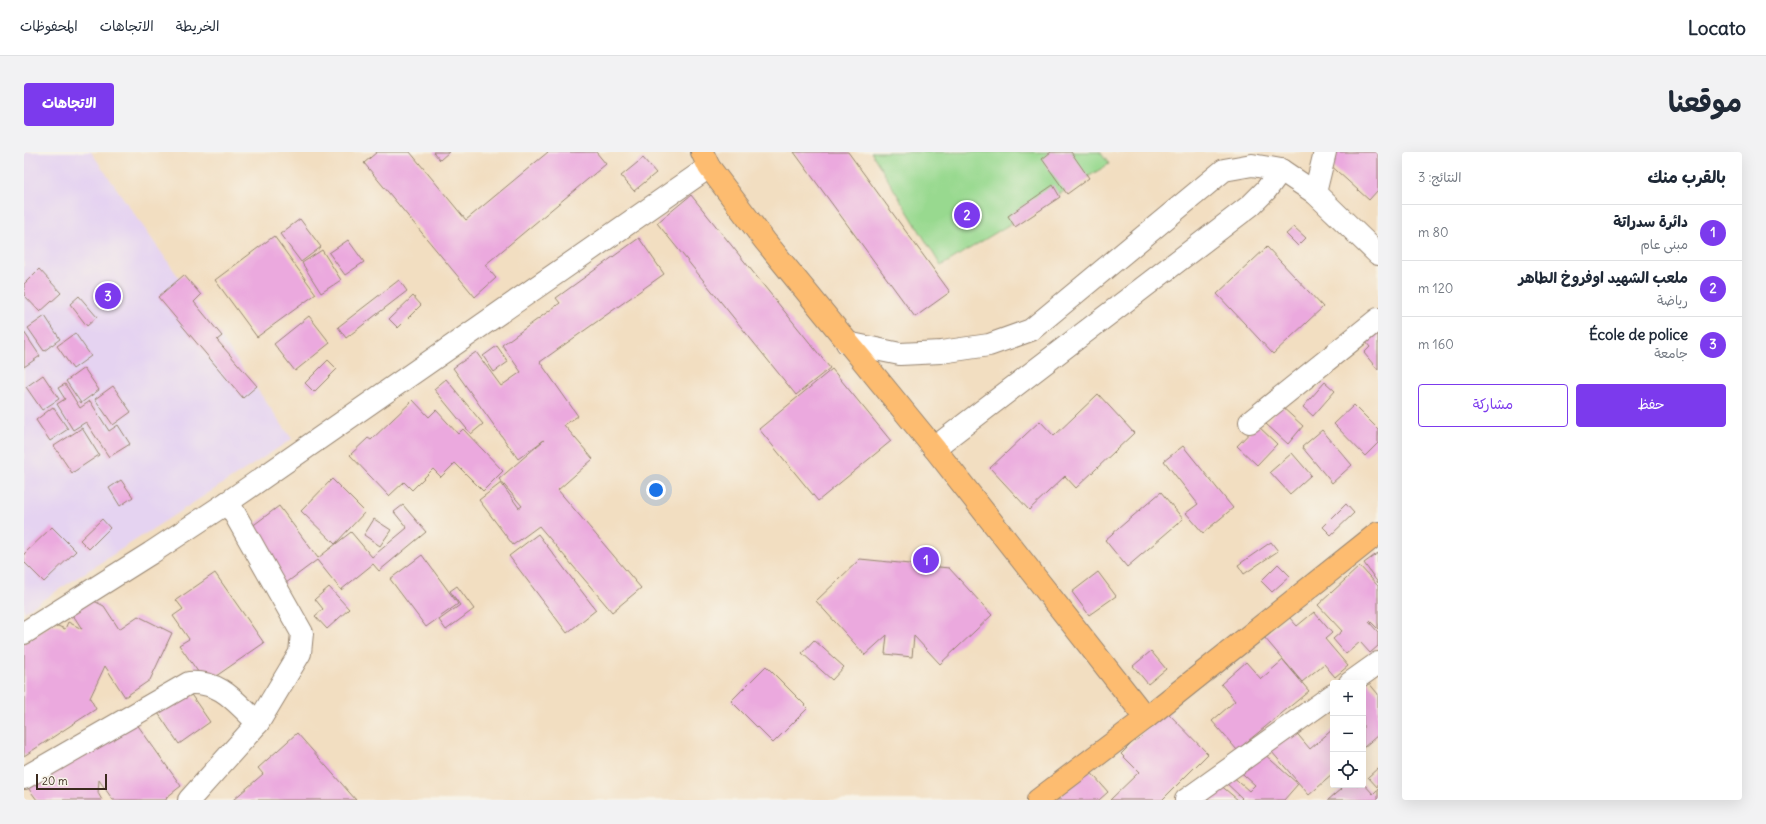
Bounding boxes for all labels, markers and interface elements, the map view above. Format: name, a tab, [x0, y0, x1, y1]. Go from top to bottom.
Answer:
text: Locato	[1688, 16, 1746, 40]
text: المحفوظات	[20, 17, 78, 35]
text: الاتجاهات	[100, 17, 154, 35]
text: الخريطة	[176, 17, 219, 35]
button: الاتجاهات	[24, 83, 114, 126]
text: موقعنا	[1668, 84, 1742, 120]
text: بالقرب منك	[1647, 166, 1726, 188]
text: النتائج: 3	[1418, 169, 1461, 186]
pin: 2	[954, 200, 980, 230]
text: دائرة سدراتة	[1613, 212, 1688, 231]
text: 80 m	[1418, 224, 1449, 241]
text: 1	[1710, 224, 1716, 241]
text: مبنى عام	[1640, 236, 1688, 253]
text: ملعب الشهيد اوفروخ الطاهر	[1518, 268, 1688, 287]
text: 120 m	[1418, 280, 1453, 297]
text: 2	[1709, 280, 1717, 297]
pin: 3	[95, 281, 121, 311]
text: رياضة	[1657, 292, 1688, 309]
text: École de police	[1589, 325, 1688, 344]
text: 160 m	[1418, 336, 1454, 353]
text: 3	[1709, 336, 1717, 353]
text: جامعة	[1654, 345, 1688, 362]
button: مشاركة	[1418, 384, 1568, 427]
button: حفظ	[1576, 384, 1726, 427]
your location	[646, 480, 666, 500]
pin: 1	[913, 545, 939, 575]
map controls	[1330, 680, 1366, 788]
button: +	[1330, 680, 1366, 716]
button: −	[1330, 716, 1366, 752]
button: locate	[1330, 752, 1366, 788]
scale bar	[36, 772, 107, 791]
text: 20 m	[42, 774, 68, 788]

